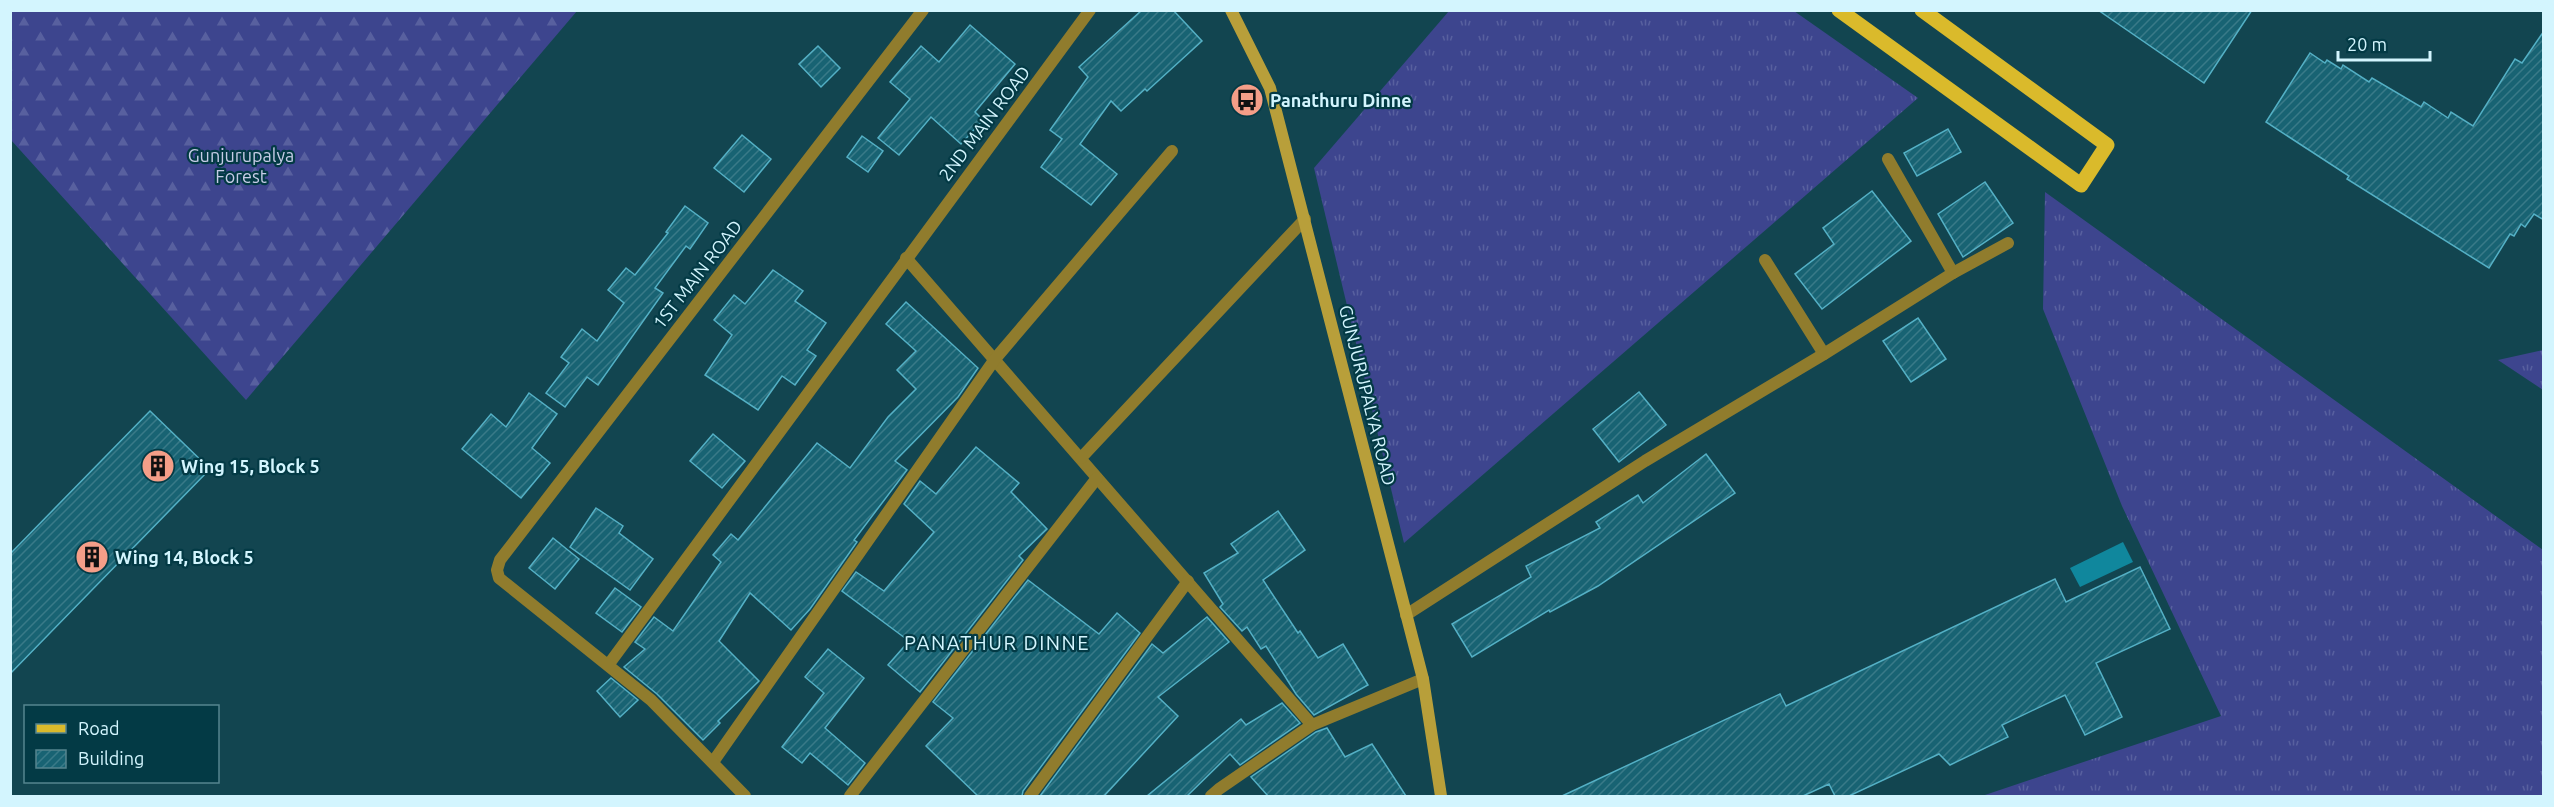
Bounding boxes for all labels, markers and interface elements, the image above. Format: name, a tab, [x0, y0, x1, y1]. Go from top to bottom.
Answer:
scale bar	[2338, 24, 2430, 62]
text: 20 m	[2347, 34, 2387, 54]
street label: 2ND MAIN ROAD	[934, 62, 1034, 184]
bus stop icon: Panathuru Dinne	[1229, 82, 1265, 118]
place label: Panathuru Dinne	[1270, 90, 1412, 110]
park label: Gunjurupalya Forest	[188, 145, 294, 186]
street label: 1ST MAIN ROAD	[648, 216, 746, 332]
street label: GUNJURUPALYA ROAD	[1336, 303, 1400, 487]
building icon: Wing 15, Block 5	[140, 448, 176, 484]
place label: Wing 15, Block 5	[181, 456, 320, 476]
building icon: Wing 14, Block 5	[74, 539, 110, 575]
place label: Wing 14, Block 5	[115, 547, 254, 567]
district label: PANATHUR DINNE	[904, 631, 1090, 654]
legend	[24, 705, 219, 783]
text: Road	[78, 718, 120, 738]
text: Building	[78, 748, 144, 768]

